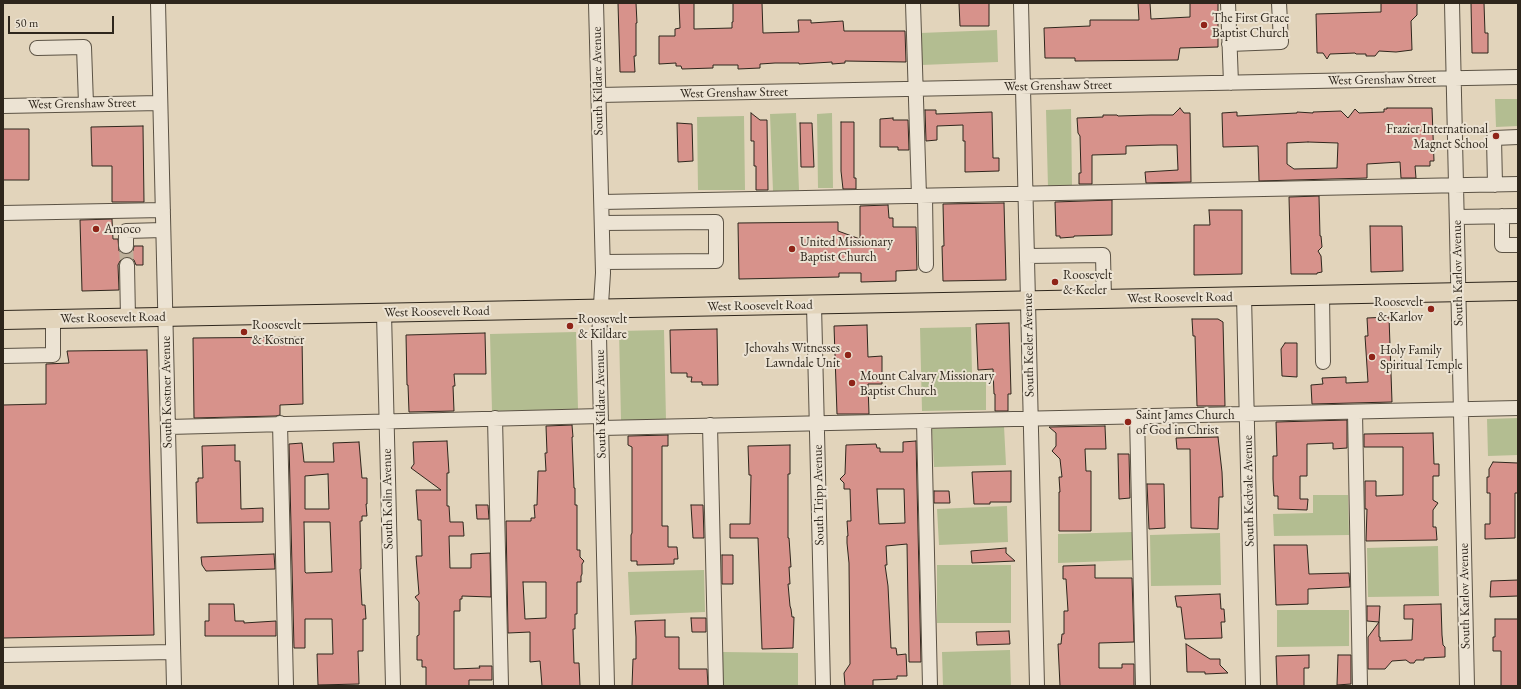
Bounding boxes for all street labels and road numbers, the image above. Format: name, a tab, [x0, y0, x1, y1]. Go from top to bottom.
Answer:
street label: South Kildare Avenue	[589, 26, 607, 136]
street label: West Grenshaw Street	[1328, 71, 1436, 89]
street label: West Grenshaw Street	[1004, 77, 1112, 95]
street label: West Grenshaw Street	[680, 84, 788, 102]
street label: West Grenshaw Street	[28, 95, 136, 113]
street label: South Karlov Avenue	[1449, 220, 1467, 326]
street label: West Roosevelt Road	[1127, 289, 1233, 307]
street label: South Keeler Avenue	[1020, 293, 1038, 397]
street label: West Roosevelt Road	[707, 297, 813, 315]
street label: West Roosevelt Road	[384, 303, 490, 321]
street label: West Roosevelt Road	[60, 309, 166, 327]
street label: South Kostner Avenue	[158, 336, 176, 448]
street label: South Kildare Avenue	[592, 349, 610, 459]
street label: South Kedvale Avenue	[1240, 435, 1258, 547]
street label: South Tripp Avenue	[810, 444, 828, 546]
street label: South Kolin Avenue	[379, 448, 397, 550]
street label: South Karlov Avenue	[1456, 543, 1474, 649]

